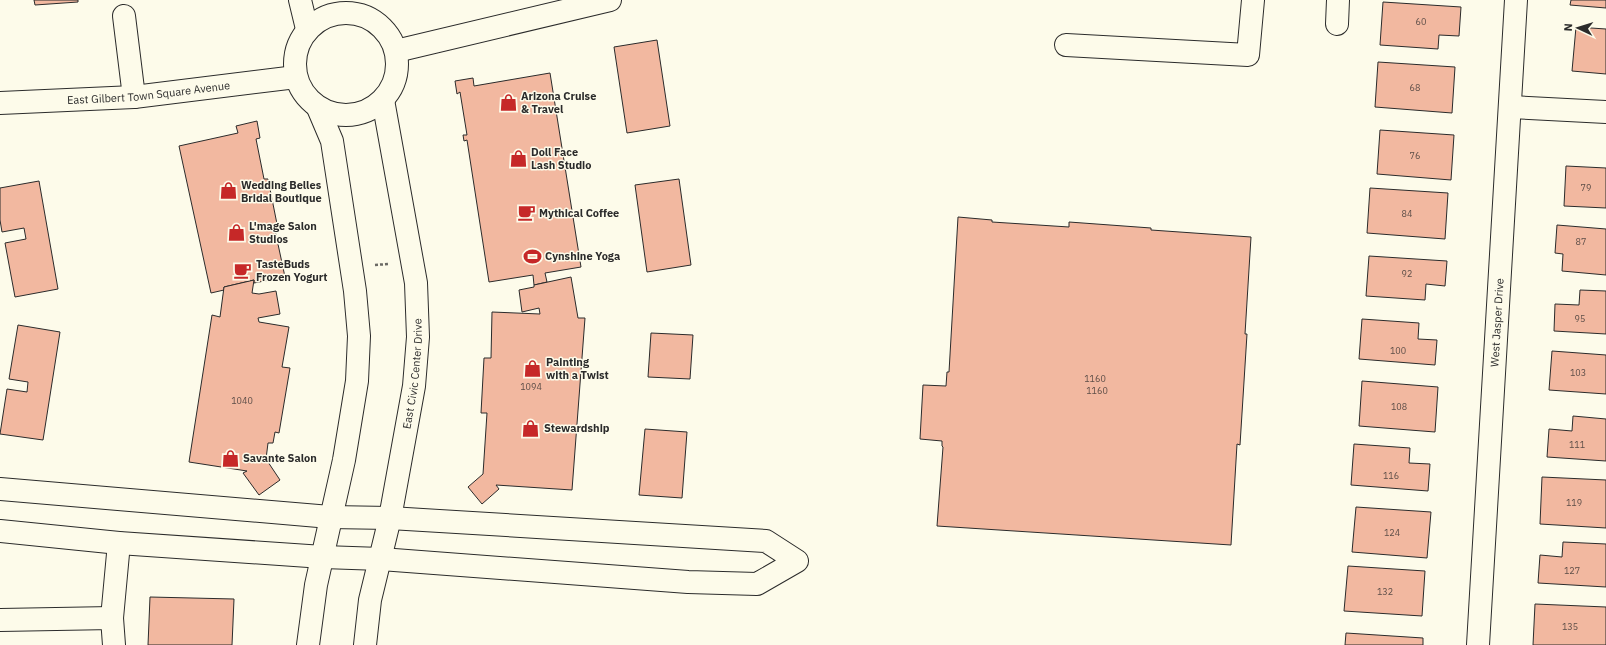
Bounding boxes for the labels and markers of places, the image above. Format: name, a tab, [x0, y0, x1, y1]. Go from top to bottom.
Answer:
place label: Arizona Cruise & Travel	[521, 89, 596, 116]
shop icon: Arizona Cruise & Travel	[498, 92, 518, 112]
place label: Doll Face Lash Studio	[531, 145, 591, 172]
shop icon: Doll Face Lash Studio	[508, 148, 528, 168]
place label: Wedding Belles Bridal Boutique	[241, 178, 322, 205]
shop icon: Wedding Belles Bridal Boutique	[218, 181, 238, 201]
cafe icon: Mythical Coffee	[516, 203, 536, 223]
place label: Mythical Coffee	[539, 206, 619, 220]
place label: L'mage Salon Studios	[249, 219, 317, 246]
shop icon: L'mage Salon Studios	[226, 222, 246, 242]
sports icon: Cynshine Yoga	[522, 246, 542, 266]
place label: Cynshine Yoga	[545, 249, 620, 263]
place label: TasteBuds Frozen Yogurt	[256, 257, 327, 284]
cafe icon: TasteBuds Frozen Yogurt	[233, 260, 253, 280]
place label: Painting with a Twist	[546, 355, 609, 382]
shop icon: Painting with a Twist	[523, 358, 543, 378]
shop icon: Stewardship	[521, 418, 541, 438]
place label: Stewardship	[544, 421, 610, 435]
shop icon: Savante Salon	[220, 448, 240, 468]
place label: Savante Salon	[243, 451, 317, 465]

